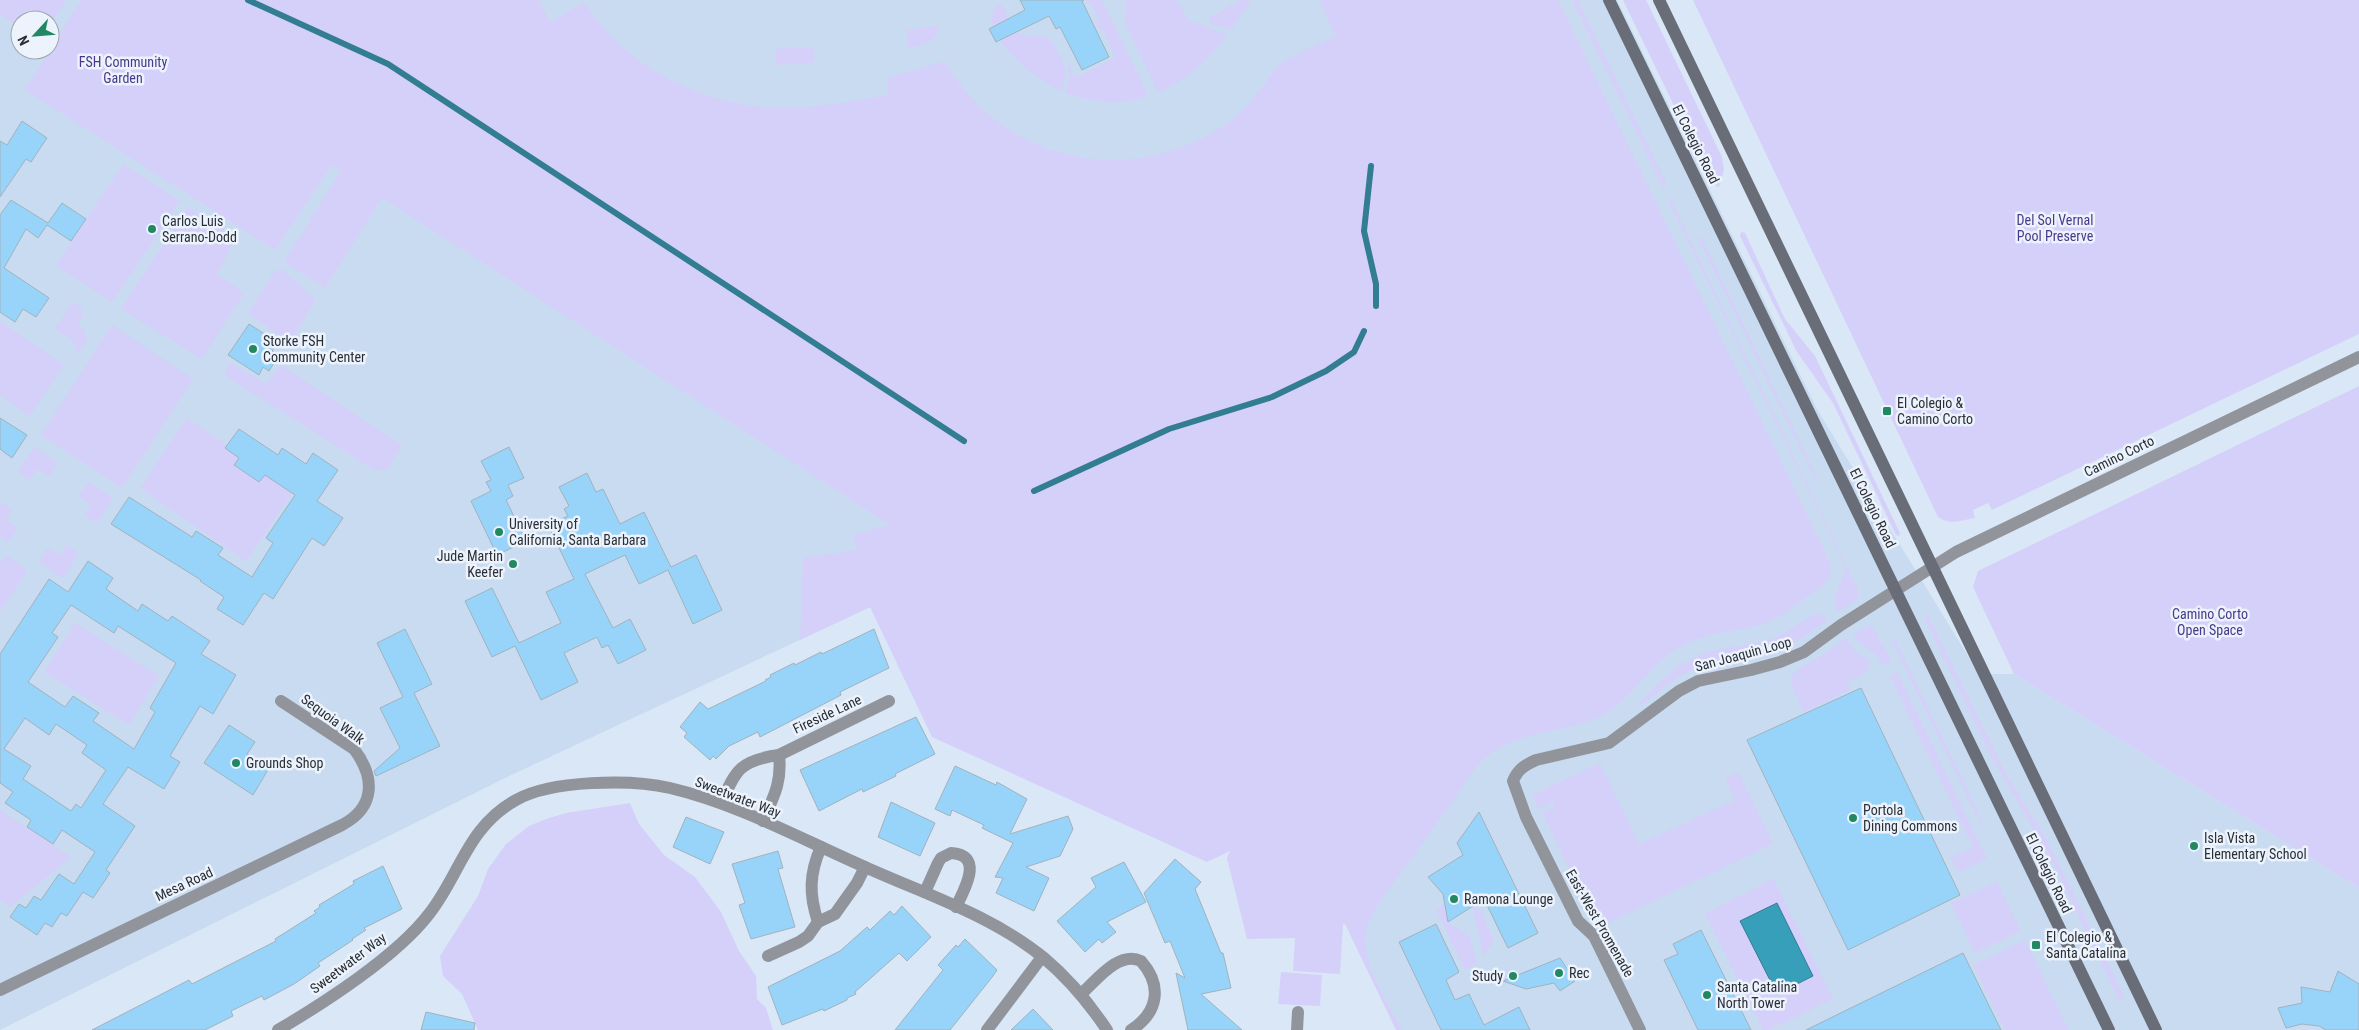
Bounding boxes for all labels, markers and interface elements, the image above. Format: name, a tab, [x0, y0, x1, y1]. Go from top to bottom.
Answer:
north arrow	[10, 10, 60, 60]
text: N	[14, 33, 32, 48]
park label: FSH Community Garden	[79, 54, 168, 86]
street label: El Colegio Road	[1669, 102, 1723, 186]
park label: Del Sol Vernal Pool Preserve	[2017, 212, 2094, 244]
place label: Carlos Luis Serrano-Dodd	[162, 213, 237, 245]
marker: Carlos Luis Serrano-Dodd	[146, 223, 158, 235]
place label: Storke FSH Community Center	[263, 333, 365, 365]
marker: Storke FSH Community Center	[247, 343, 259, 355]
place label: El Colegio & Camino Corto	[1897, 395, 1973, 427]
marker: El Colegio & Camino Corto	[1881, 405, 1893, 417]
street label: Camino Corto	[2081, 432, 2157, 480]
street label: El Colegio Road	[1847, 466, 1899, 550]
place label: University of California, Santa Barbara	[509, 516, 646, 548]
marker: University of California, Santa Barbara	[493, 526, 505, 538]
place label: Jude Martin Keefer	[437, 548, 503, 580]
marker: Jude Martin Keefer	[507, 558, 519, 570]
park label: Camino Corto Open Space	[2172, 606, 2248, 638]
street label: San Joaquin Loop	[1693, 633, 1793, 675]
street label: Sequoia Walk	[298, 691, 368, 748]
street label: Fireside Lane	[790, 691, 864, 737]
place label: Grounds Shop	[246, 755, 324, 771]
marker: Grounds Shop	[230, 757, 242, 769]
street label: Sweetwater Way	[693, 773, 783, 821]
place label: Portola Dining Commons	[1863, 802, 1957, 834]
marker: Portola Dining Commons	[1847, 812, 1859, 824]
place label: Isla Vista Elementary School	[2204, 830, 2307, 862]
street label: El Colegio Road	[2023, 831, 2075, 915]
marker: Isla Vista Elementary School	[2188, 840, 2200, 852]
street label: Mesa Road	[153, 864, 215, 904]
street label: East-West Promenade	[1563, 866, 1638, 980]
place label: Ramona Lounge	[1464, 891, 1554, 907]
marker: Ramona Lounge	[1448, 893, 1460, 905]
street label: Sweetwater Way	[307, 929, 389, 997]
place label: El Colegio & Santa Catalina	[2046, 929, 2126, 961]
marker: El Colegio & Santa Catalina	[2030, 939, 2042, 951]
place label: Rec	[1569, 965, 1589, 981]
marker: Rec	[1553, 967, 1565, 979]
place label: Study	[1472, 968, 1503, 984]
marker: Study	[1507, 970, 1519, 982]
place label: Santa Catalina North Tower	[1717, 979, 1797, 1011]
marker: Santa Catalina North Tower	[1701, 989, 1713, 1001]

